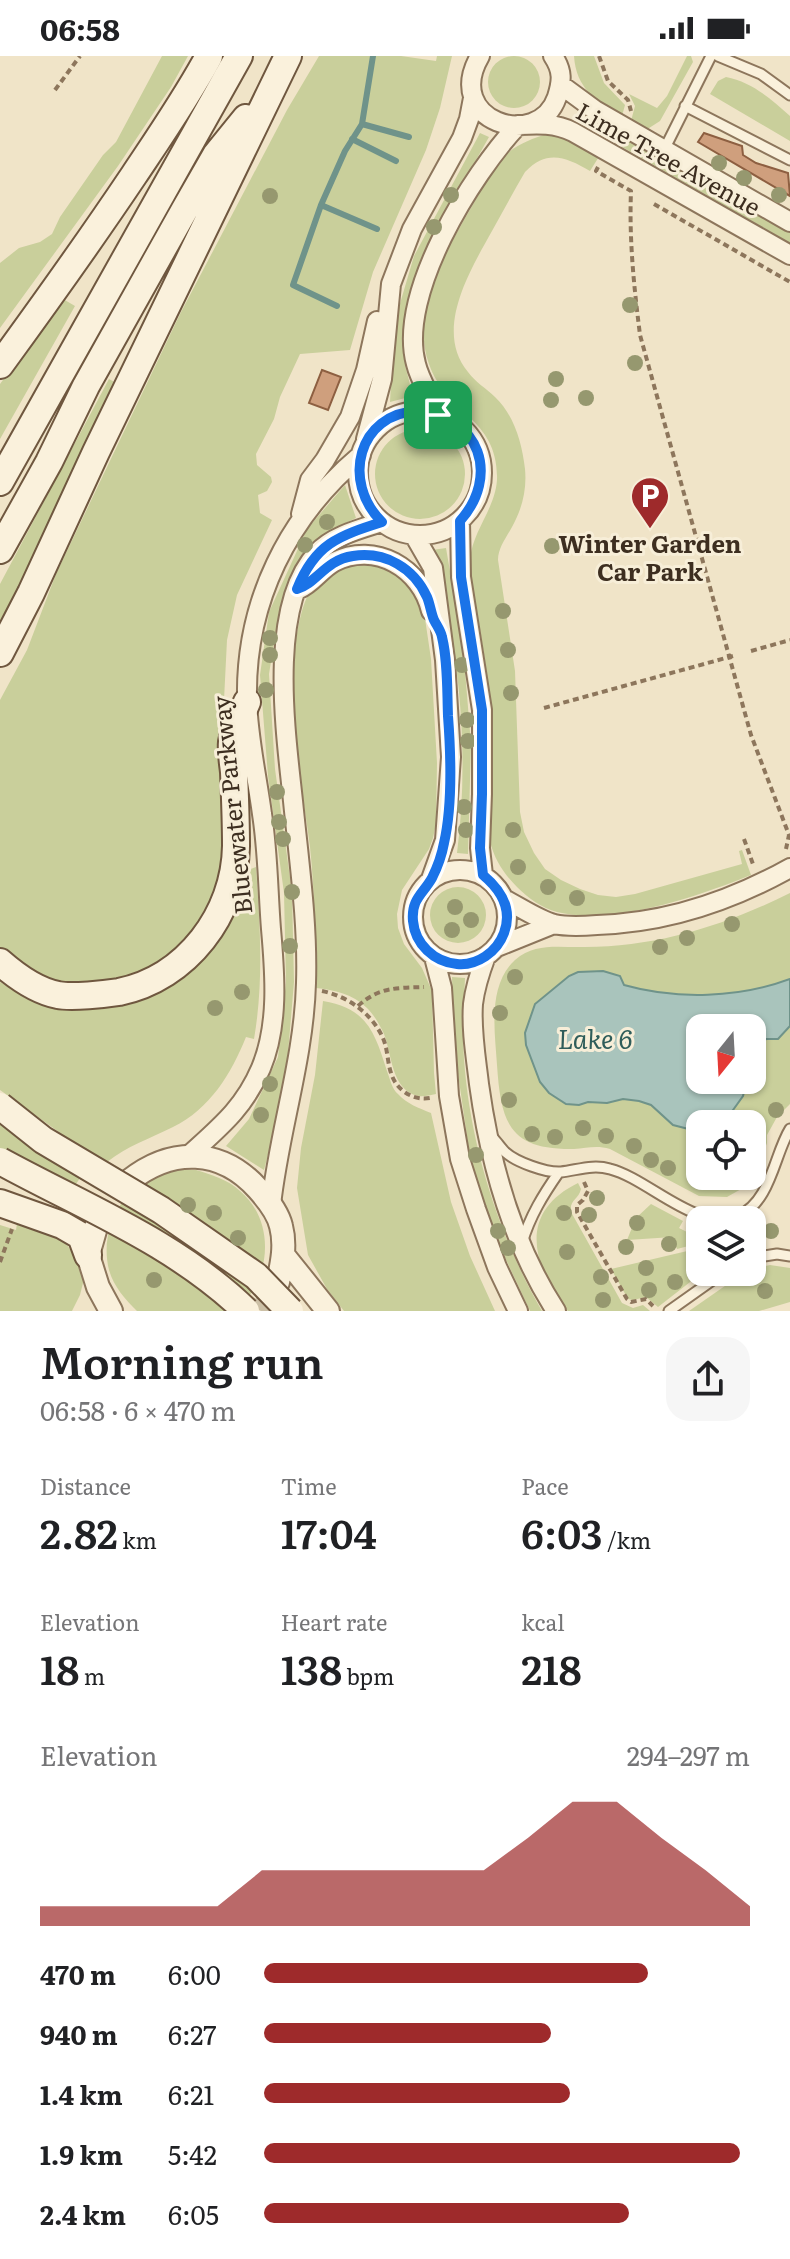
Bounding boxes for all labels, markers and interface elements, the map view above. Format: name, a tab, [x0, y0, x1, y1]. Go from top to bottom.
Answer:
text: 06:58	[40, 6, 120, 50]
street label: Lime Tree Avenue	[571, 93, 768, 223]
pin	[404, 381, 472, 449]
icon: arrive	[416, 393, 460, 437]
parking icon: Winter Garden Car Park	[629, 475, 671, 530]
place label: Winter Garden Car Park	[559, 525, 742, 588]
street label: Bluewater Parkway	[202, 694, 259, 916]
north arrow	[686, 1014, 766, 1094]
map controls	[686, 1014, 766, 1286]
water label: Lake 6	[558, 1018, 632, 1057]
button: locate	[686, 1110, 766, 1190]
button: layers	[686, 1206, 766, 1286]
text: Morning run	[40, 1327, 324, 1393]
button: share	[666, 1337, 750, 1421]
text: 06:58 · 6 × 470 m	[40, 1390, 236, 1429]
text: Distance	[40, 1469, 131, 1502]
text: Time	[281, 1469, 337, 1502]
text: Pace	[521, 1469, 569, 1502]
text: 2.82	[40, 1502, 118, 1561]
text: 17:04	[281, 1502, 377, 1561]
text: 6:03	[521, 1502, 603, 1561]
text: km	[118, 1523, 157, 1556]
text: /km	[603, 1523, 651, 1556]
text: Elevation	[40, 1605, 139, 1638]
text: Heart rate	[281, 1605, 387, 1638]
text: kcal	[521, 1605, 565, 1638]
text: 18	[40, 1638, 79, 1697]
text: 138	[281, 1638, 342, 1697]
text: 218	[521, 1638, 582, 1697]
text: m	[79, 1659, 105, 1692]
text: bpm	[342, 1659, 394, 1692]
text: Elevation	[40, 1735, 158, 1774]
text: 294–297 m	[627, 1735, 750, 1774]
text: 470 m	[40, 1954, 116, 1993]
text: 6:00	[168, 1954, 221, 1993]
text: 940 m	[40, 2014, 118, 2053]
text: 6:27	[168, 2014, 216, 2053]
text: 1.4 km	[40, 2074, 123, 2113]
text: 6:21	[168, 2074, 214, 2113]
text: 1.9 km	[40, 2134, 123, 2173]
text: 5:42	[168, 2134, 217, 2173]
text: 2.4 km	[40, 2194, 126, 2233]
text: 6:05	[168, 2194, 219, 2233]

